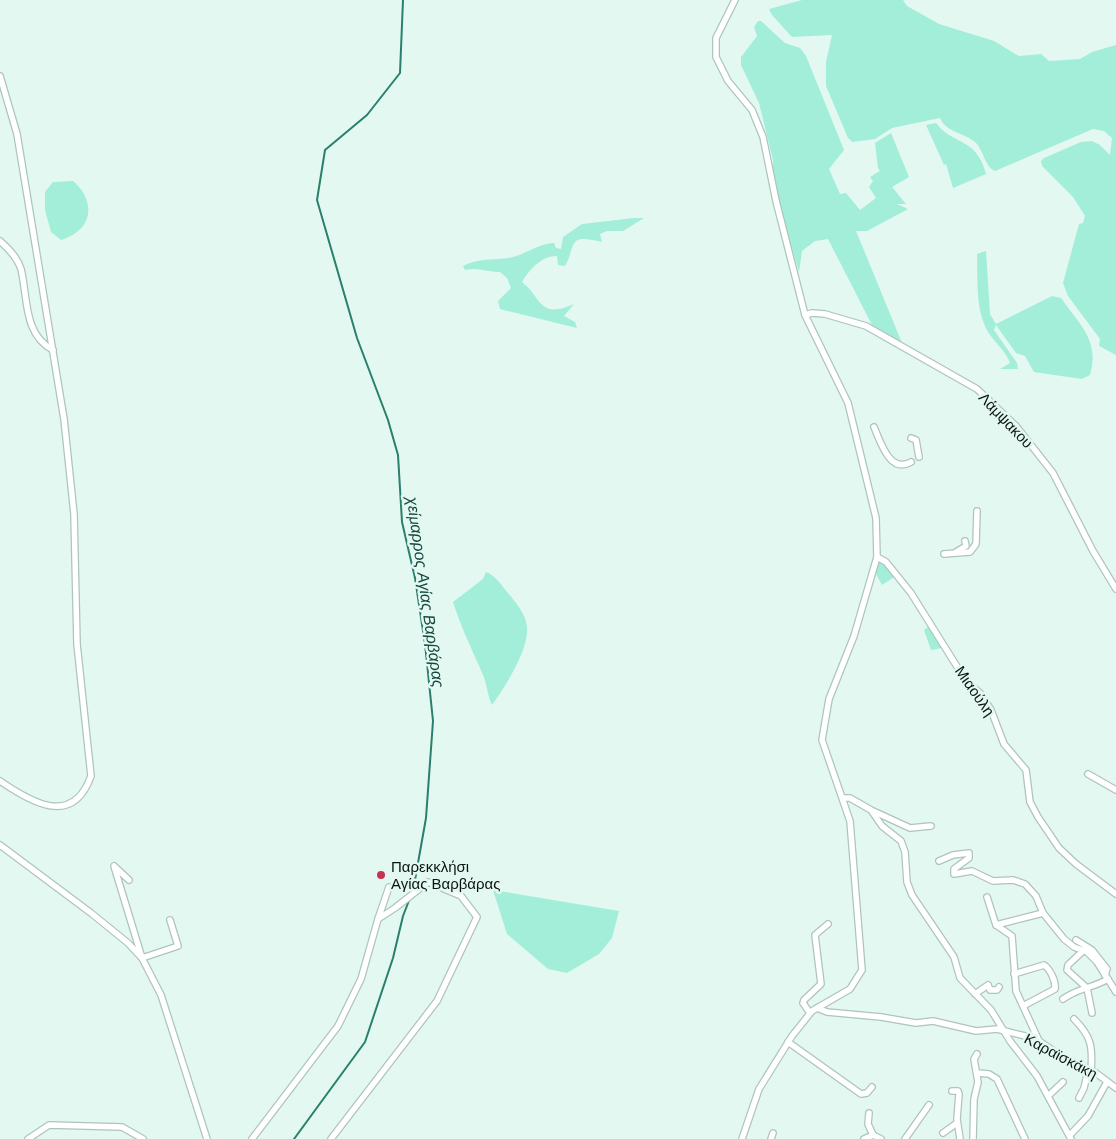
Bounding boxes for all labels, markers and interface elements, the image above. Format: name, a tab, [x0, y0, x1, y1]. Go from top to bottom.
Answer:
street label: Λάμψακου	[975, 388, 1037, 452]
water label: χείμαρρος Αγίας Βαρβάρας	[402, 493, 449, 689]
street label: Μιαούλη	[951, 662, 999, 720]
place label: Παρεκκλήσι Αγίας Βαρβάρας	[391, 857, 500, 893]
marker: Παρεκκλήσι Αγίας Βαρβάρας	[375, 869, 387, 881]
street label: Καραϊσκάκη	[1021, 1029, 1101, 1083]

